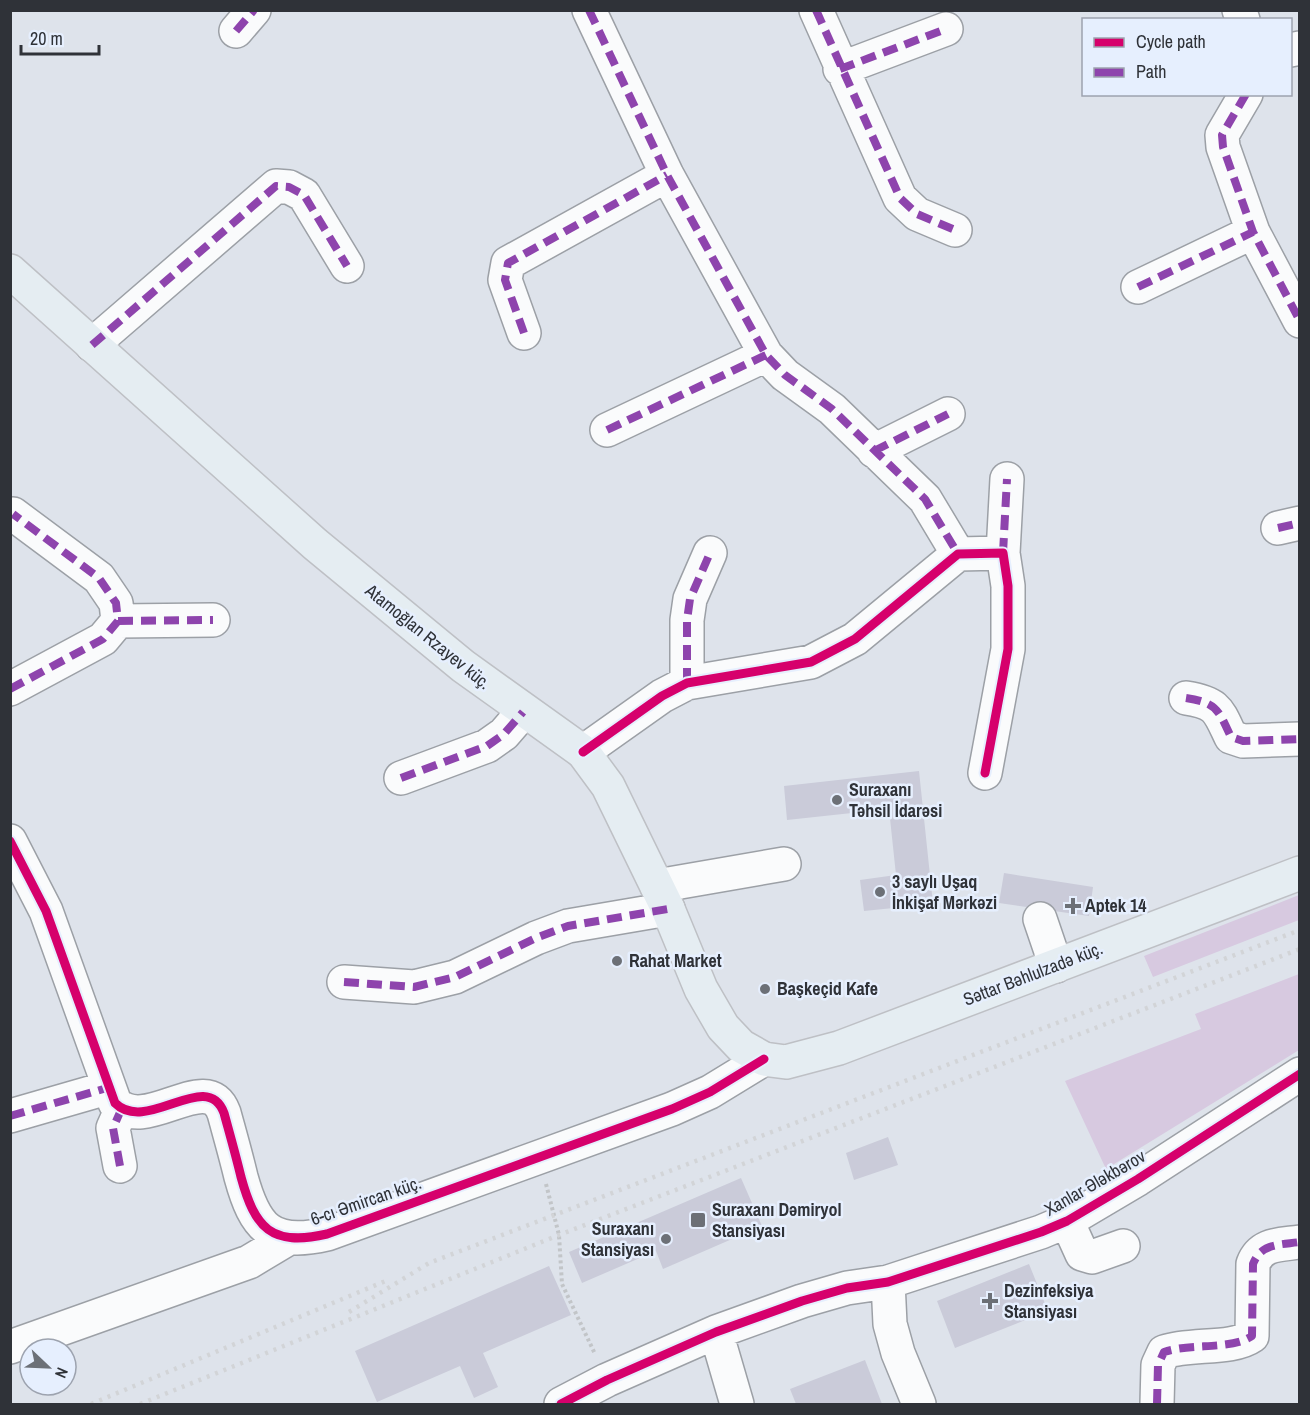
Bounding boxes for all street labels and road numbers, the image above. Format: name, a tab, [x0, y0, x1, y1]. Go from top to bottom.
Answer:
street label: Atamoğlan Rzayev küç.	[359, 577, 496, 695]
street label: Səttar Bəhlulzadə küç.	[959, 935, 1106, 1012]
street label: Xanlar Ələkbərov	[1039, 1143, 1151, 1222]
street label: 6-cı Əmircan küç.	[307, 1170, 425, 1231]

